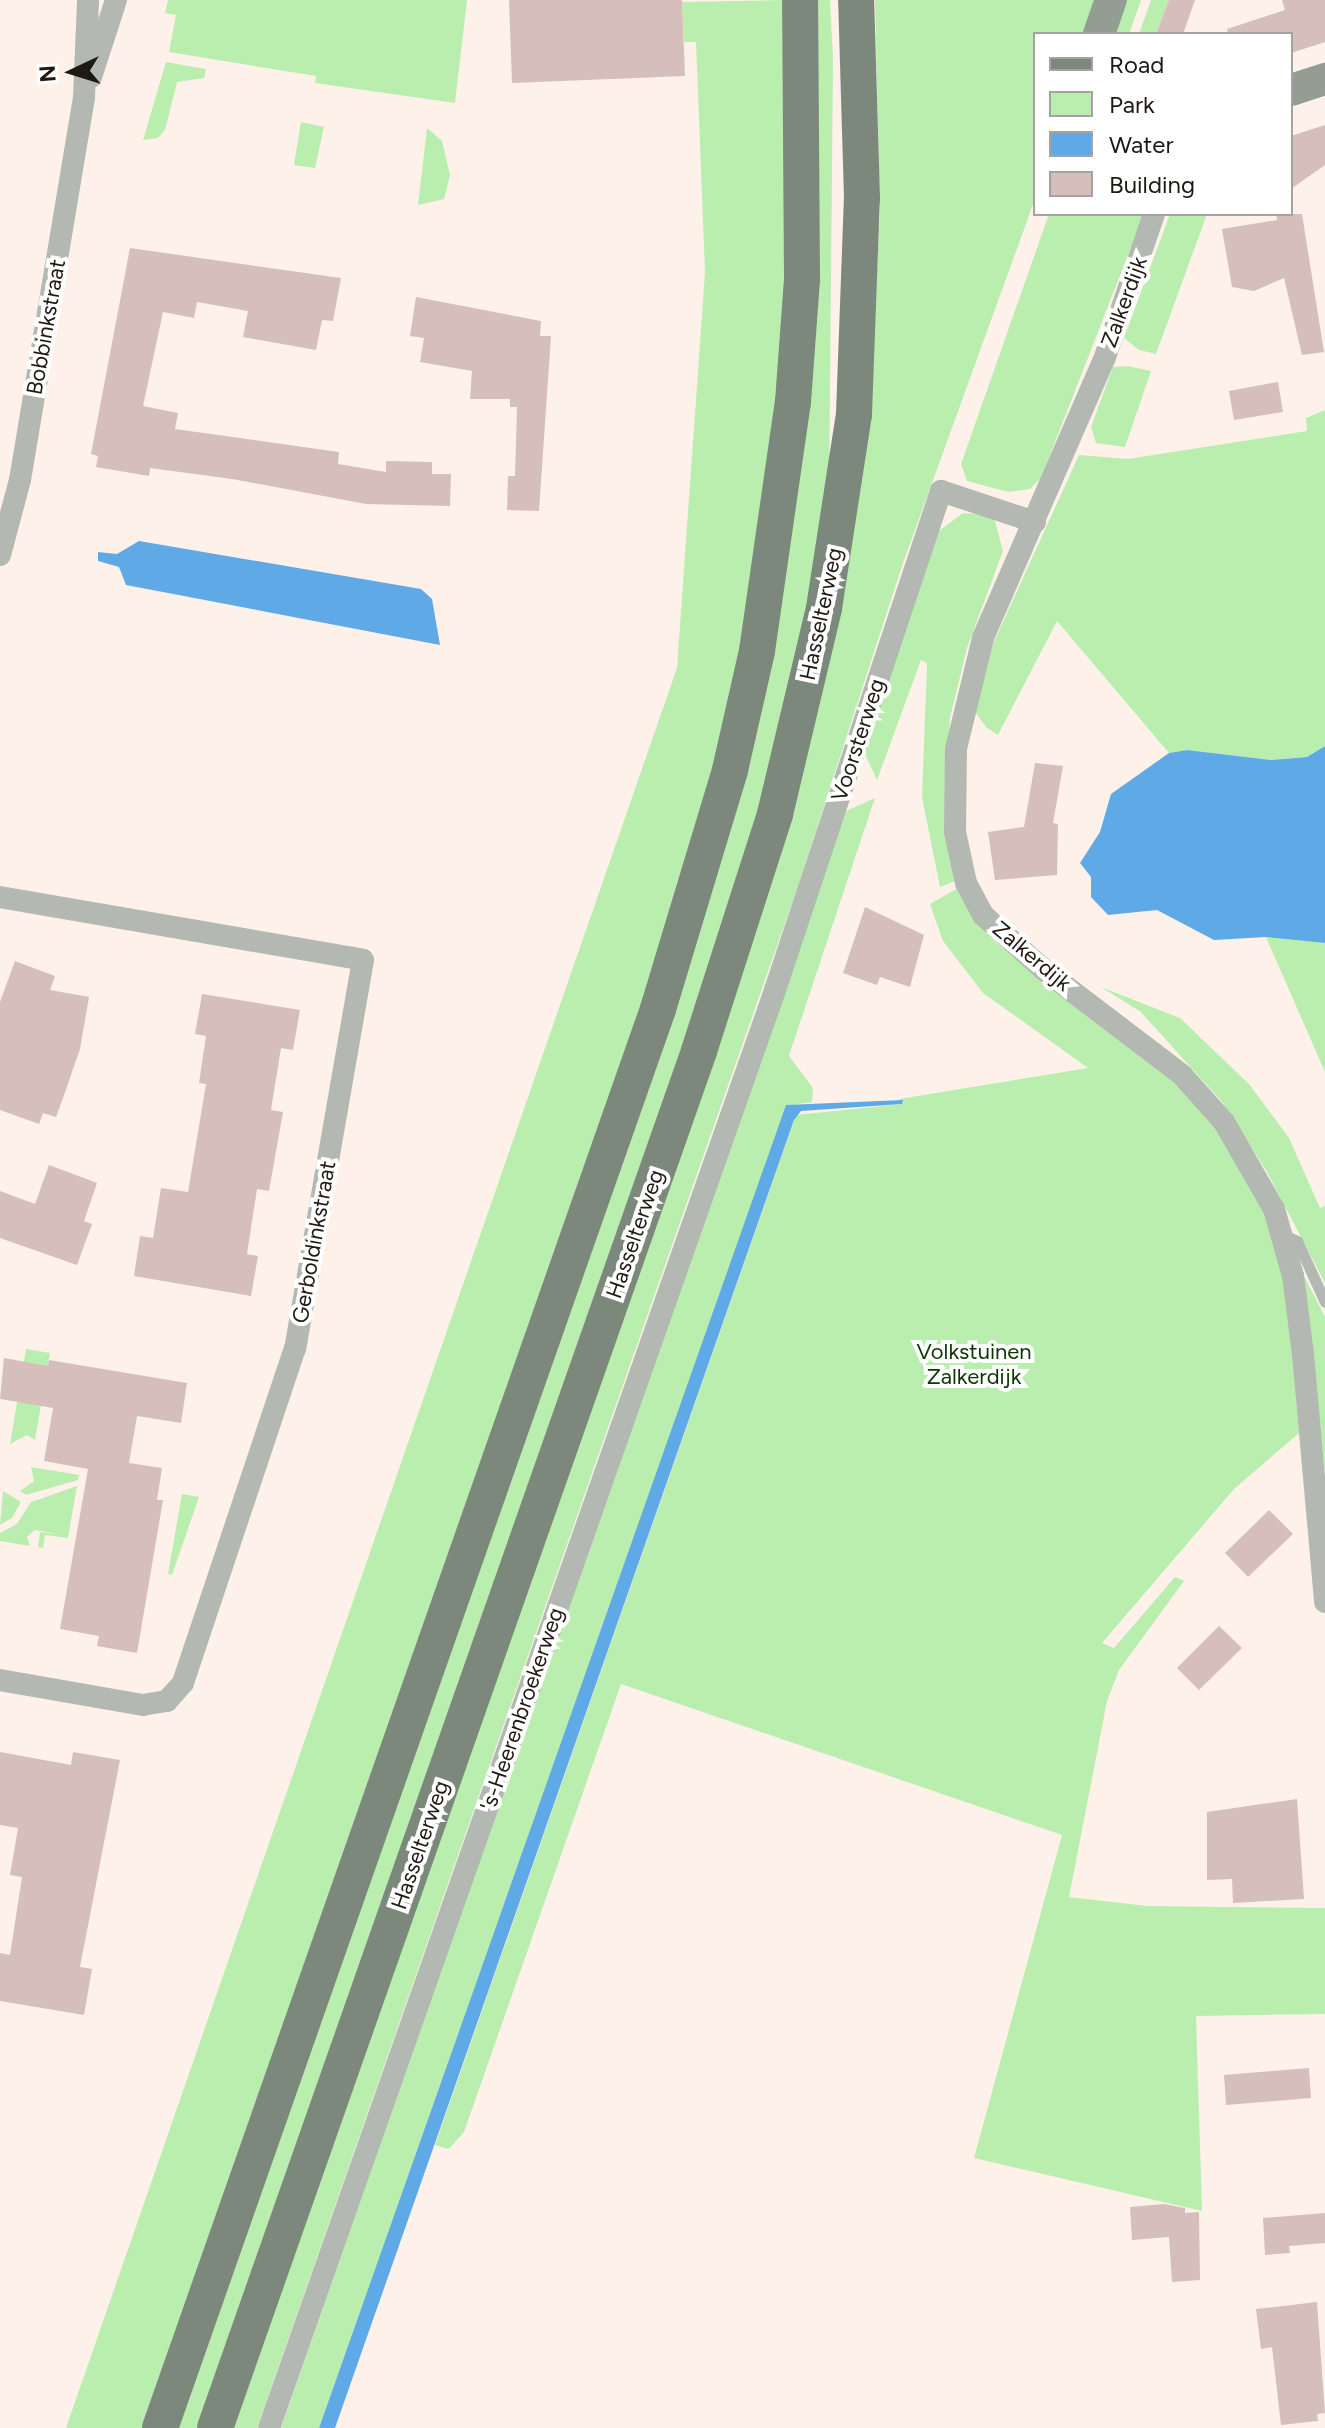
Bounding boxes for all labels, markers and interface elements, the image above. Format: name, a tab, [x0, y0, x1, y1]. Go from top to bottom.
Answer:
north arrow	[32, 32, 112, 112]
legend	[1033, 32, 1293, 216]
text: Road	[1109, 50, 1164, 79]
text: N	[33, 64, 62, 83]
text: Park	[1109, 90, 1155, 119]
text: Water	[1109, 130, 1174, 159]
text: Building	[1109, 170, 1195, 199]
street label: Zalkerdijk	[1095, 253, 1153, 351]
street label: Bobbinkstraat	[21, 257, 71, 397]
street label: Hasselterweg	[794, 545, 848, 683]
street label: Voorsterweg	[826, 675, 890, 805]
street label: Zalkerdijk	[987, 915, 1077, 997]
street label: Gerboldinkstraat	[287, 1159, 341, 1325]
street label: Hasselterweg	[601, 1166, 669, 1302]
park label: Volkstuinen Zalkerdijk	[916, 1338, 1032, 1390]
street label: 's-Heerenbroekerweg	[475, 1604, 569, 1814]
street label: Hasselterweg	[386, 1777, 454, 1913]

